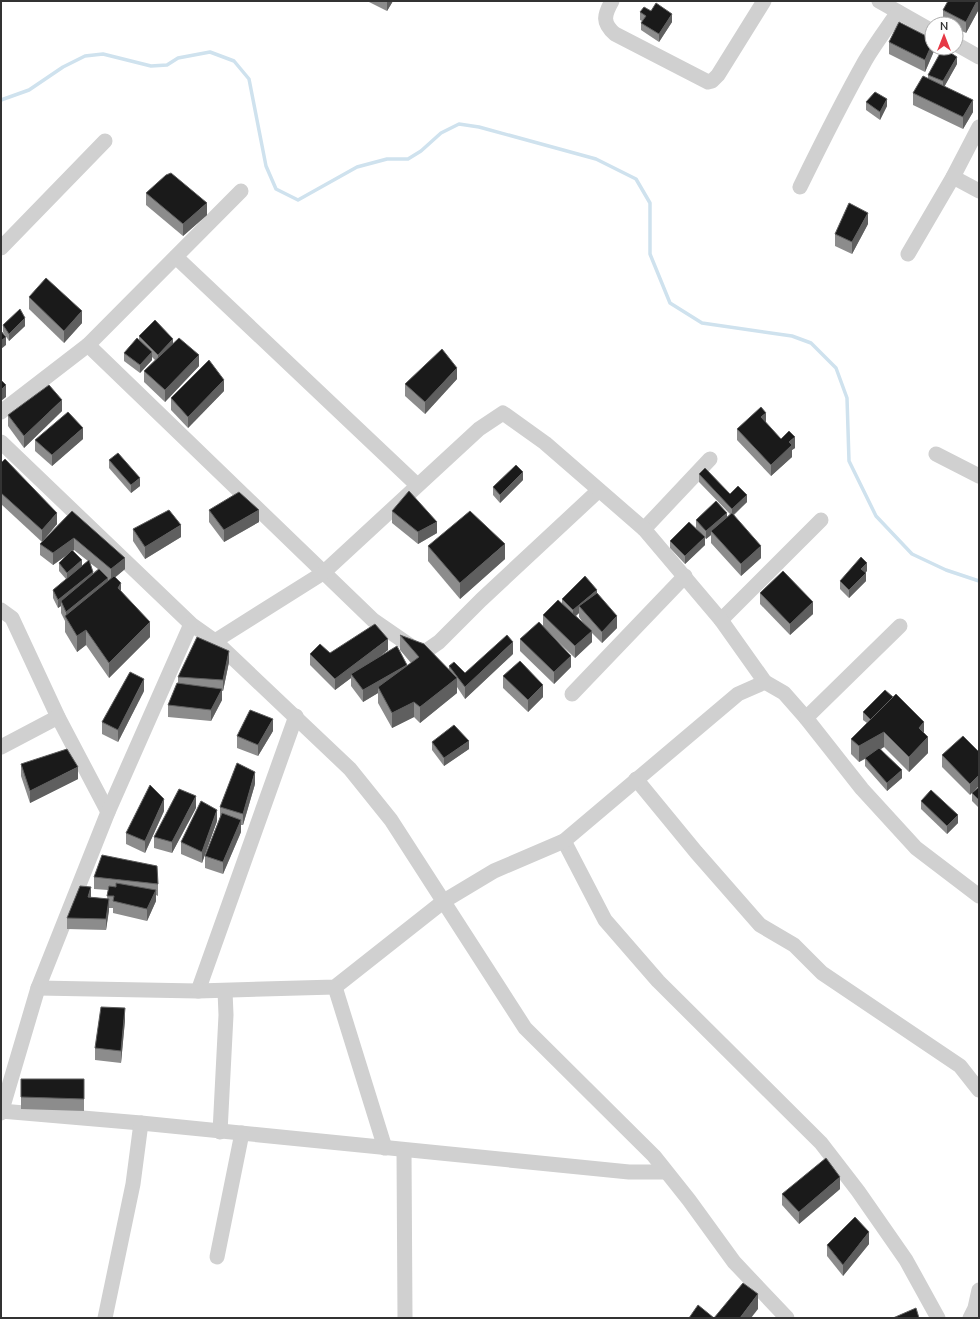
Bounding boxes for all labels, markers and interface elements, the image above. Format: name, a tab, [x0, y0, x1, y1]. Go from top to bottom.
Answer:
north arrow	[924, 16, 964, 56]
text: N	[940, 19, 948, 34]

